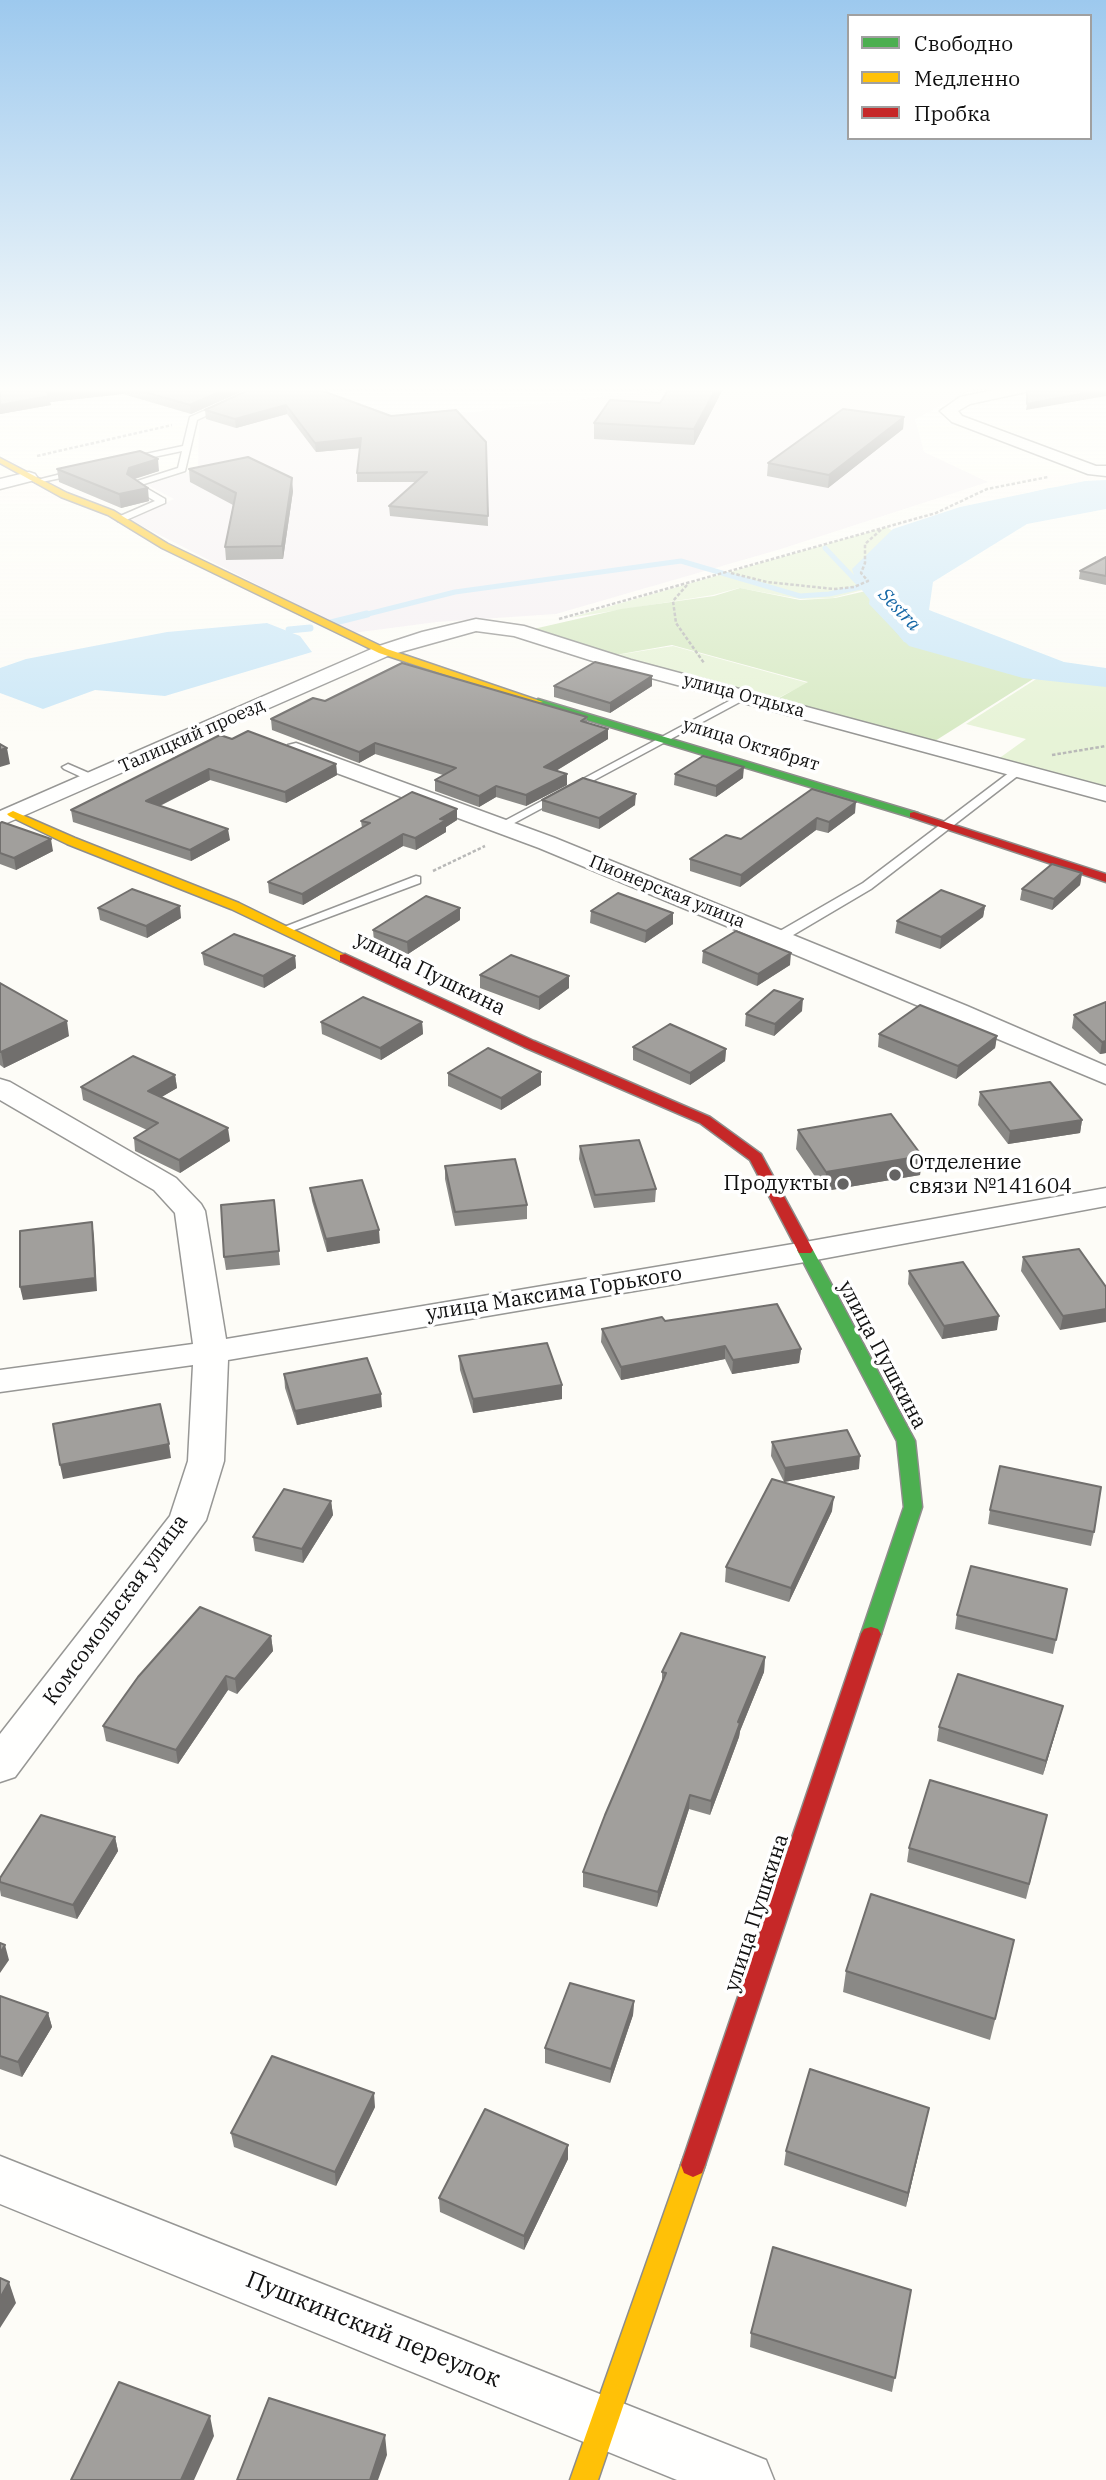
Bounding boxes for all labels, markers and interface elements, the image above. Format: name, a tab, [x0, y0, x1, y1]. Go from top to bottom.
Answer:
legend	[847, 14, 1092, 140]
text: Свободно	[914, 29, 1013, 57]
text: Медленно	[914, 64, 1020, 92]
text: Пробка	[914, 99, 991, 127]
water label: Sestra	[873, 584, 925, 636]
street label: улица Отдыха	[681, 669, 807, 723]
street label: Талицкий проезд	[116, 694, 268, 778]
street label: улица Октябрят	[680, 714, 822, 776]
street label: Пионерская улица	[586, 851, 748, 933]
street label: улица Пушкина	[351, 927, 509, 1021]
place label: Отделение связи №141604	[909, 1150, 1072, 1200]
marker: Отделение связи №141604	[887, 1167, 903, 1183]
place label: Продукты	[724, 1171, 829, 1197]
marker: Продукты	[835, 1176, 851, 1192]
street label: улица Максима Горького	[424, 1261, 684, 1327]
street label: улица Пушкина	[832, 1276, 932, 1434]
street label: Комсомольская улица	[38, 1510, 194, 1710]
street label: улица Пушкина	[720, 1831, 794, 1995]
street label: Пушкинский переулок	[242, 2266, 504, 2394]

